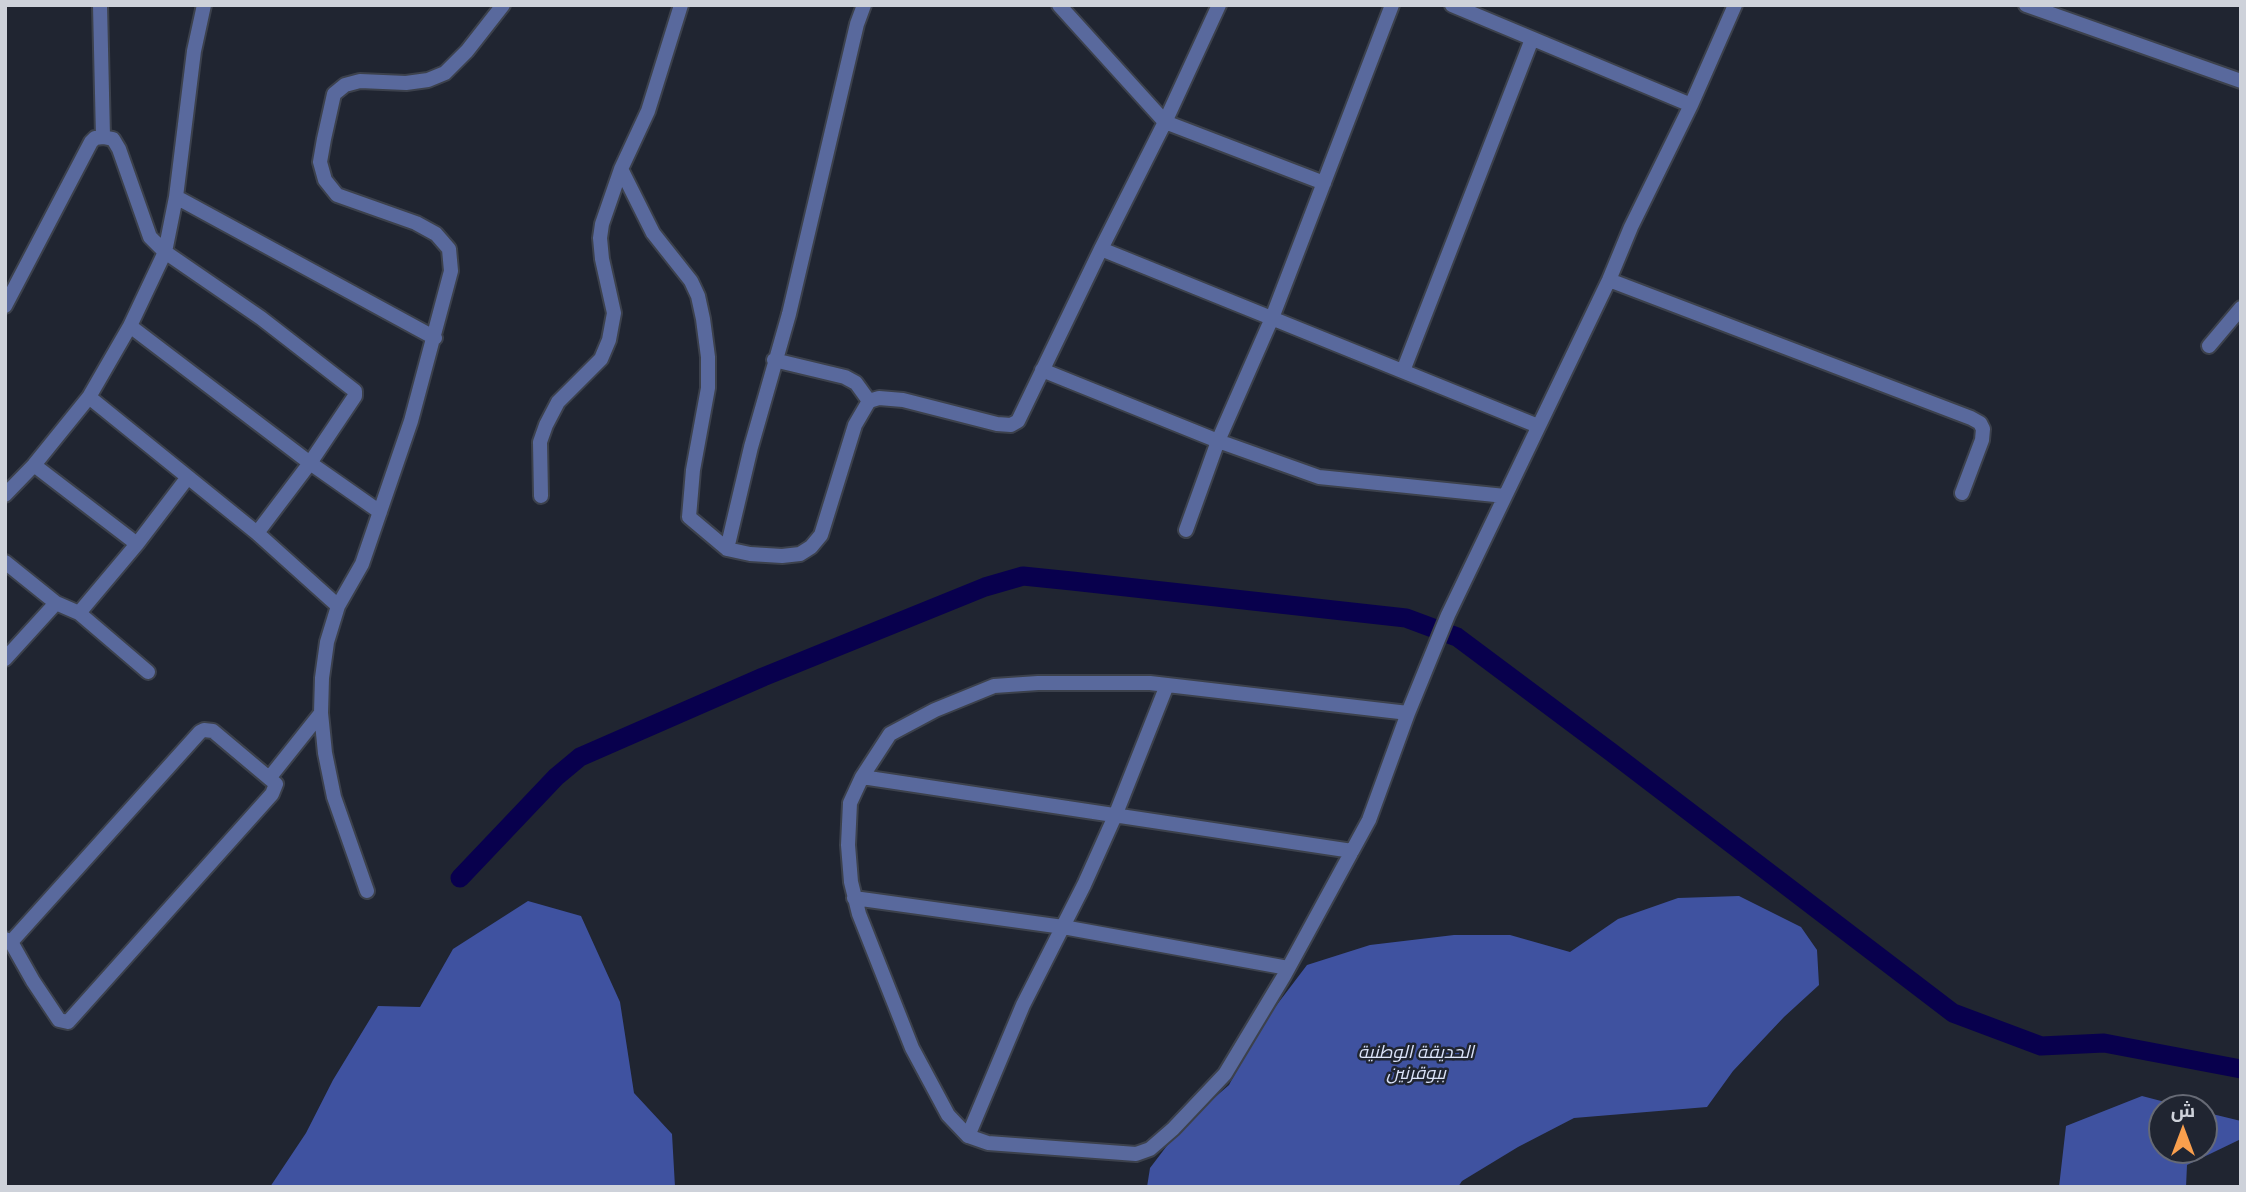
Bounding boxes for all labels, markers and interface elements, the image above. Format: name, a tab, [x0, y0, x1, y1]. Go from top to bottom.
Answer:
park label: الحديقة الوطنية ببوقرنين	[1358, 1042, 1474, 1084]
north arrow	[2148, 1094, 2218, 1164]
text: ش	[2171, 1097, 2195, 1122]

